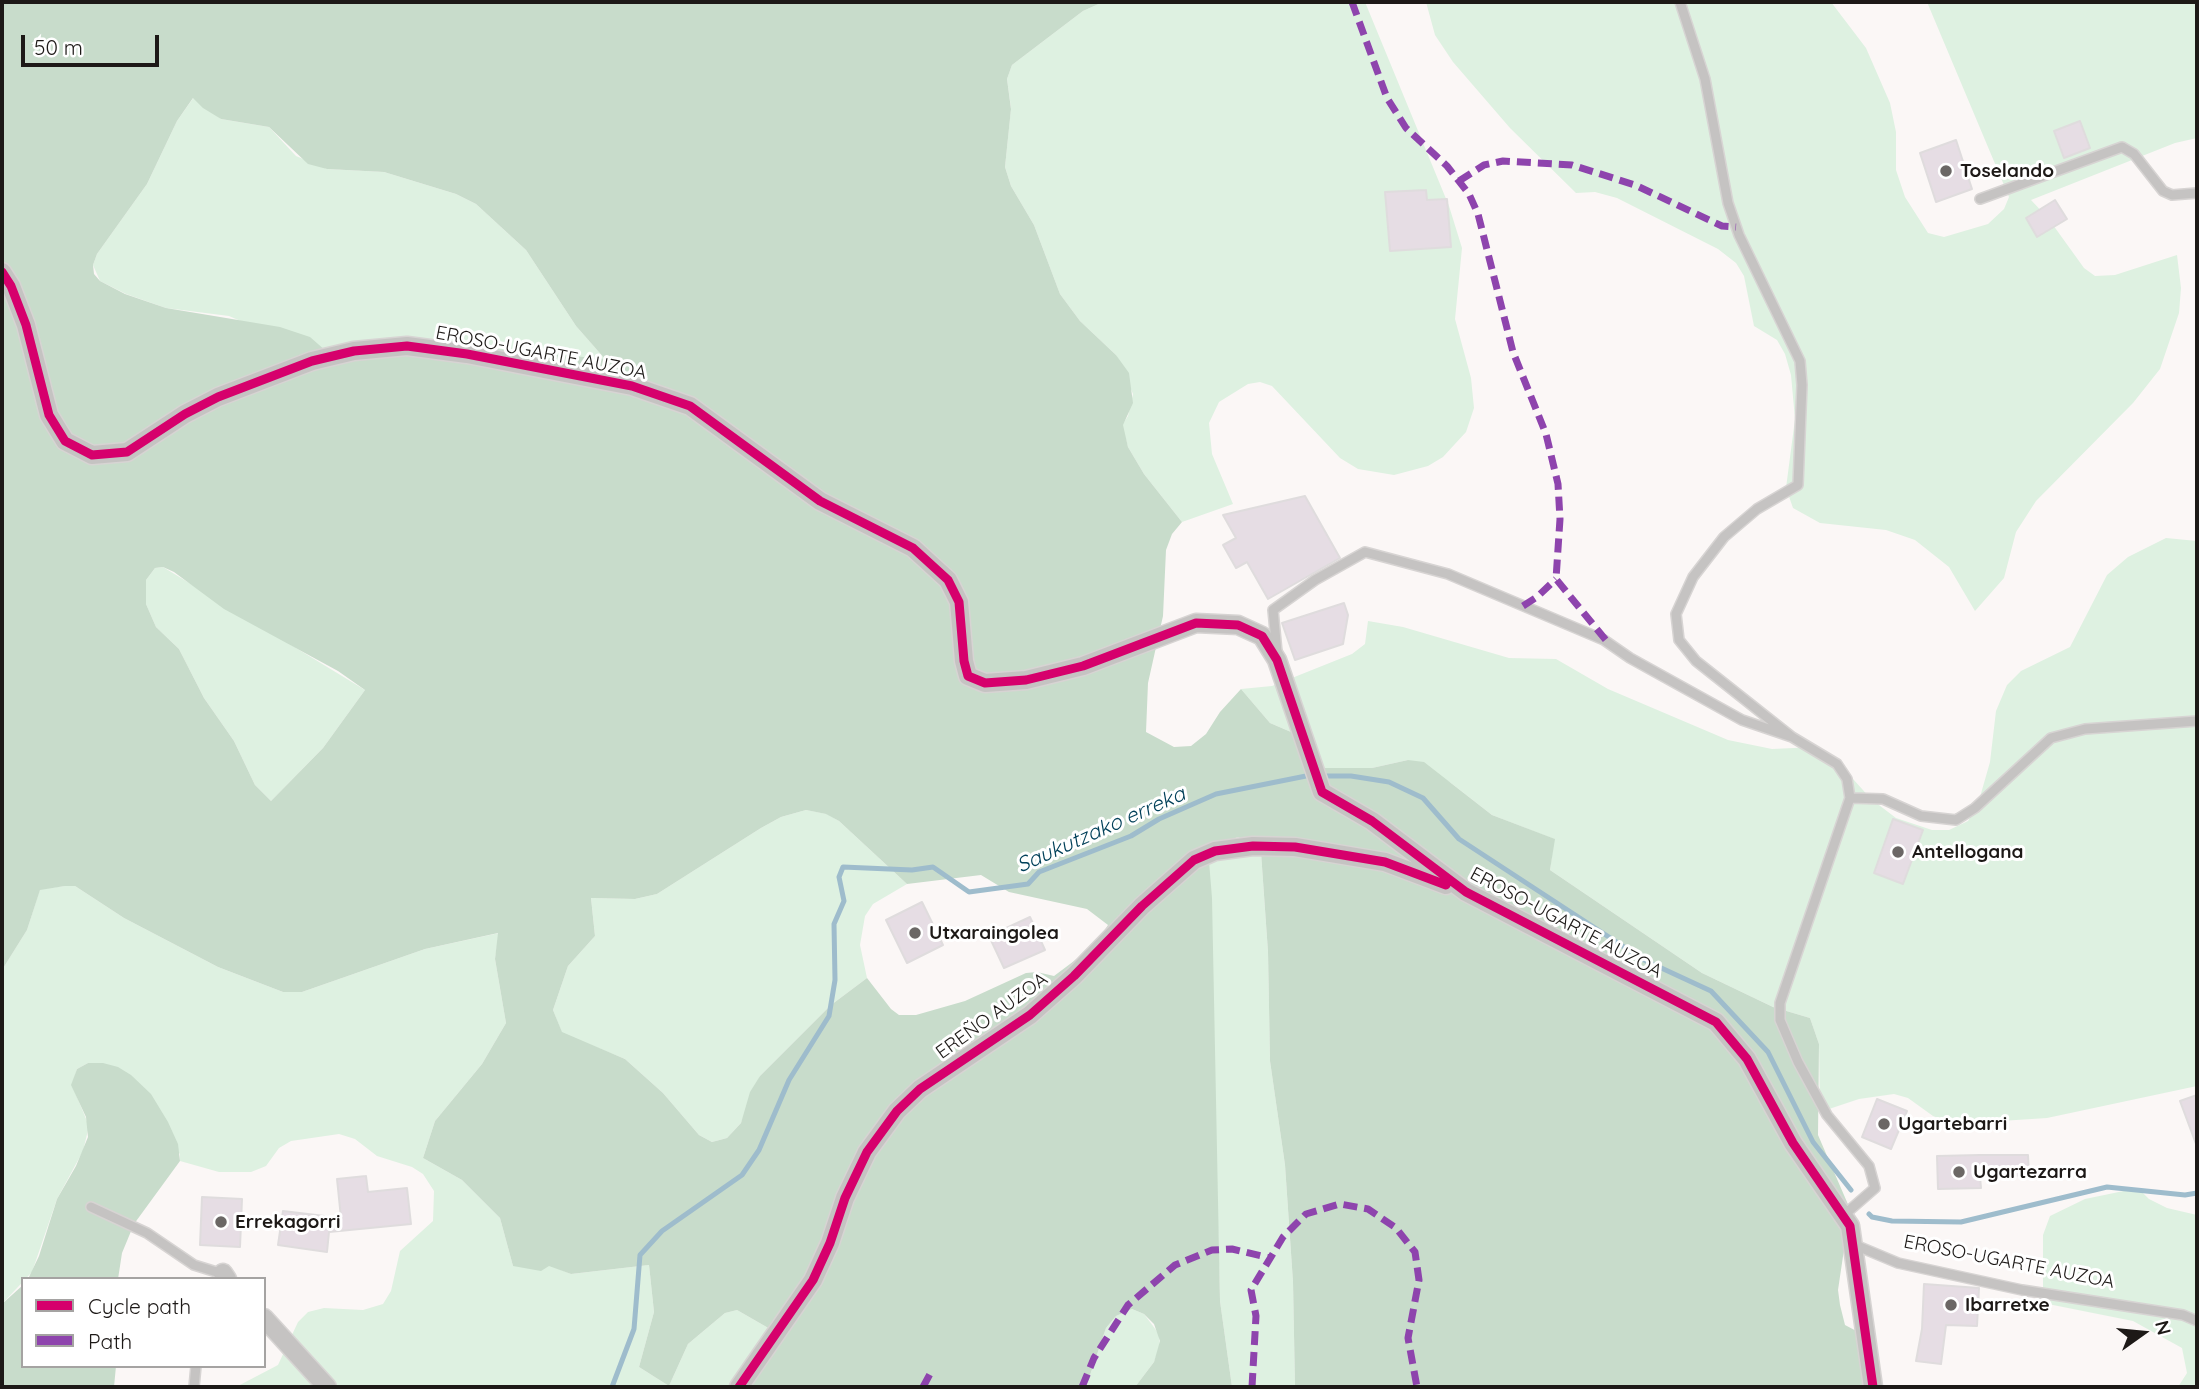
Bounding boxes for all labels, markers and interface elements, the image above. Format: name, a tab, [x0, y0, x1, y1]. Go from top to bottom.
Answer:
scale bar	[24, 21, 163, 65]
text: 50 m	[34, 34, 83, 60]
place label: Toselando	[1960, 160, 2054, 182]
marker: Toselando	[1938, 163, 1954, 179]
street label: EROSO-UGARTE AUZOA	[434, 321, 648, 385]
water label: Saukutzako erreka	[1013, 782, 1189, 878]
place label: Antellogana	[1912, 841, 2023, 863]
marker: Antellogana	[1890, 844, 1906, 860]
street label: EROSO-UGARTE AUZOA	[1466, 863, 1666, 983]
place label: Utxaraingolea	[929, 922, 1059, 944]
marker: Utxaraingolea	[907, 925, 923, 941]
street label: EREÑO AUZOA	[932, 968, 1052, 1064]
place label: Ugartebarri	[1898, 1113, 2007, 1135]
marker: Ugartebarri	[1876, 1116, 1892, 1132]
place label: Ugartezarra	[1973, 1161, 2087, 1183]
marker: Ugartezarra	[1951, 1164, 1967, 1180]
place label: Errekagorri	[235, 1211, 340, 1233]
marker: Errekagorri	[213, 1214, 229, 1230]
street label: EROSO-UGARTE AUZOA	[1902, 1230, 2116, 1294]
legend	[21, 1277, 266, 1368]
text: Cycle path	[88, 1293, 191, 1319]
place label: Ibarretxe	[1965, 1294, 2050, 1316]
marker: Ibarretxe	[1943, 1297, 1959, 1313]
north arrow	[2108, 1298, 2178, 1368]
text: N	[2150, 1318, 2177, 1337]
text: Path	[88, 1328, 132, 1354]

